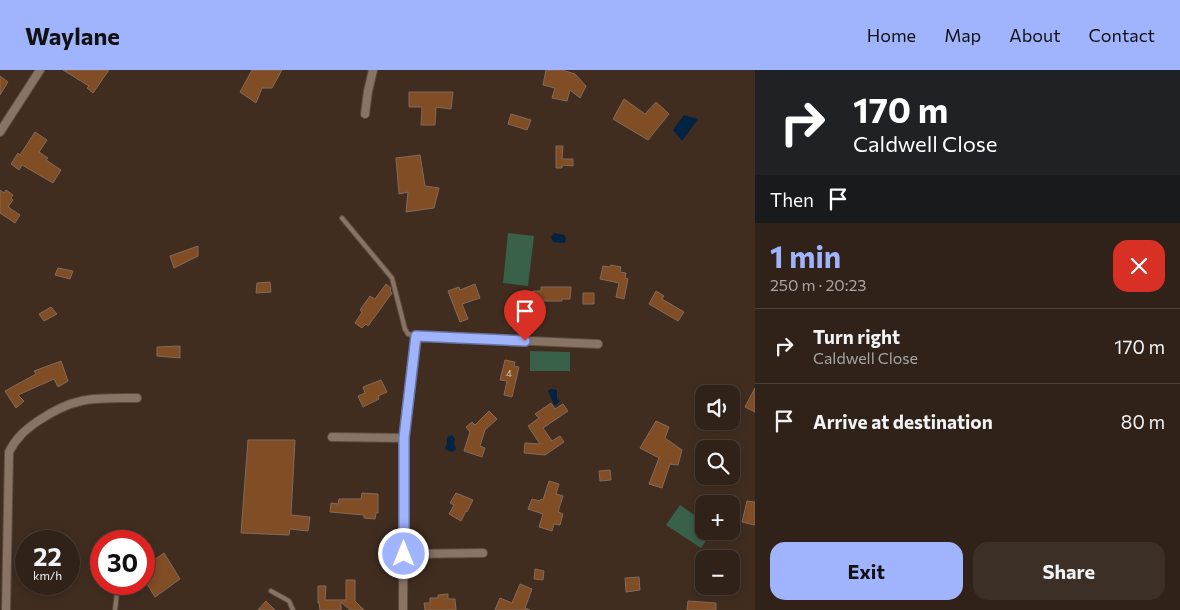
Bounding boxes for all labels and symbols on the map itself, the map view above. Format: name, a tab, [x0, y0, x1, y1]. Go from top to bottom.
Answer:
pin	[504, 290, 546, 341]
house number: 4	[506, 367, 512, 379]
position arrow	[377, 527, 429, 579]
speed limit sign: 30	[90, 530, 155, 595]

